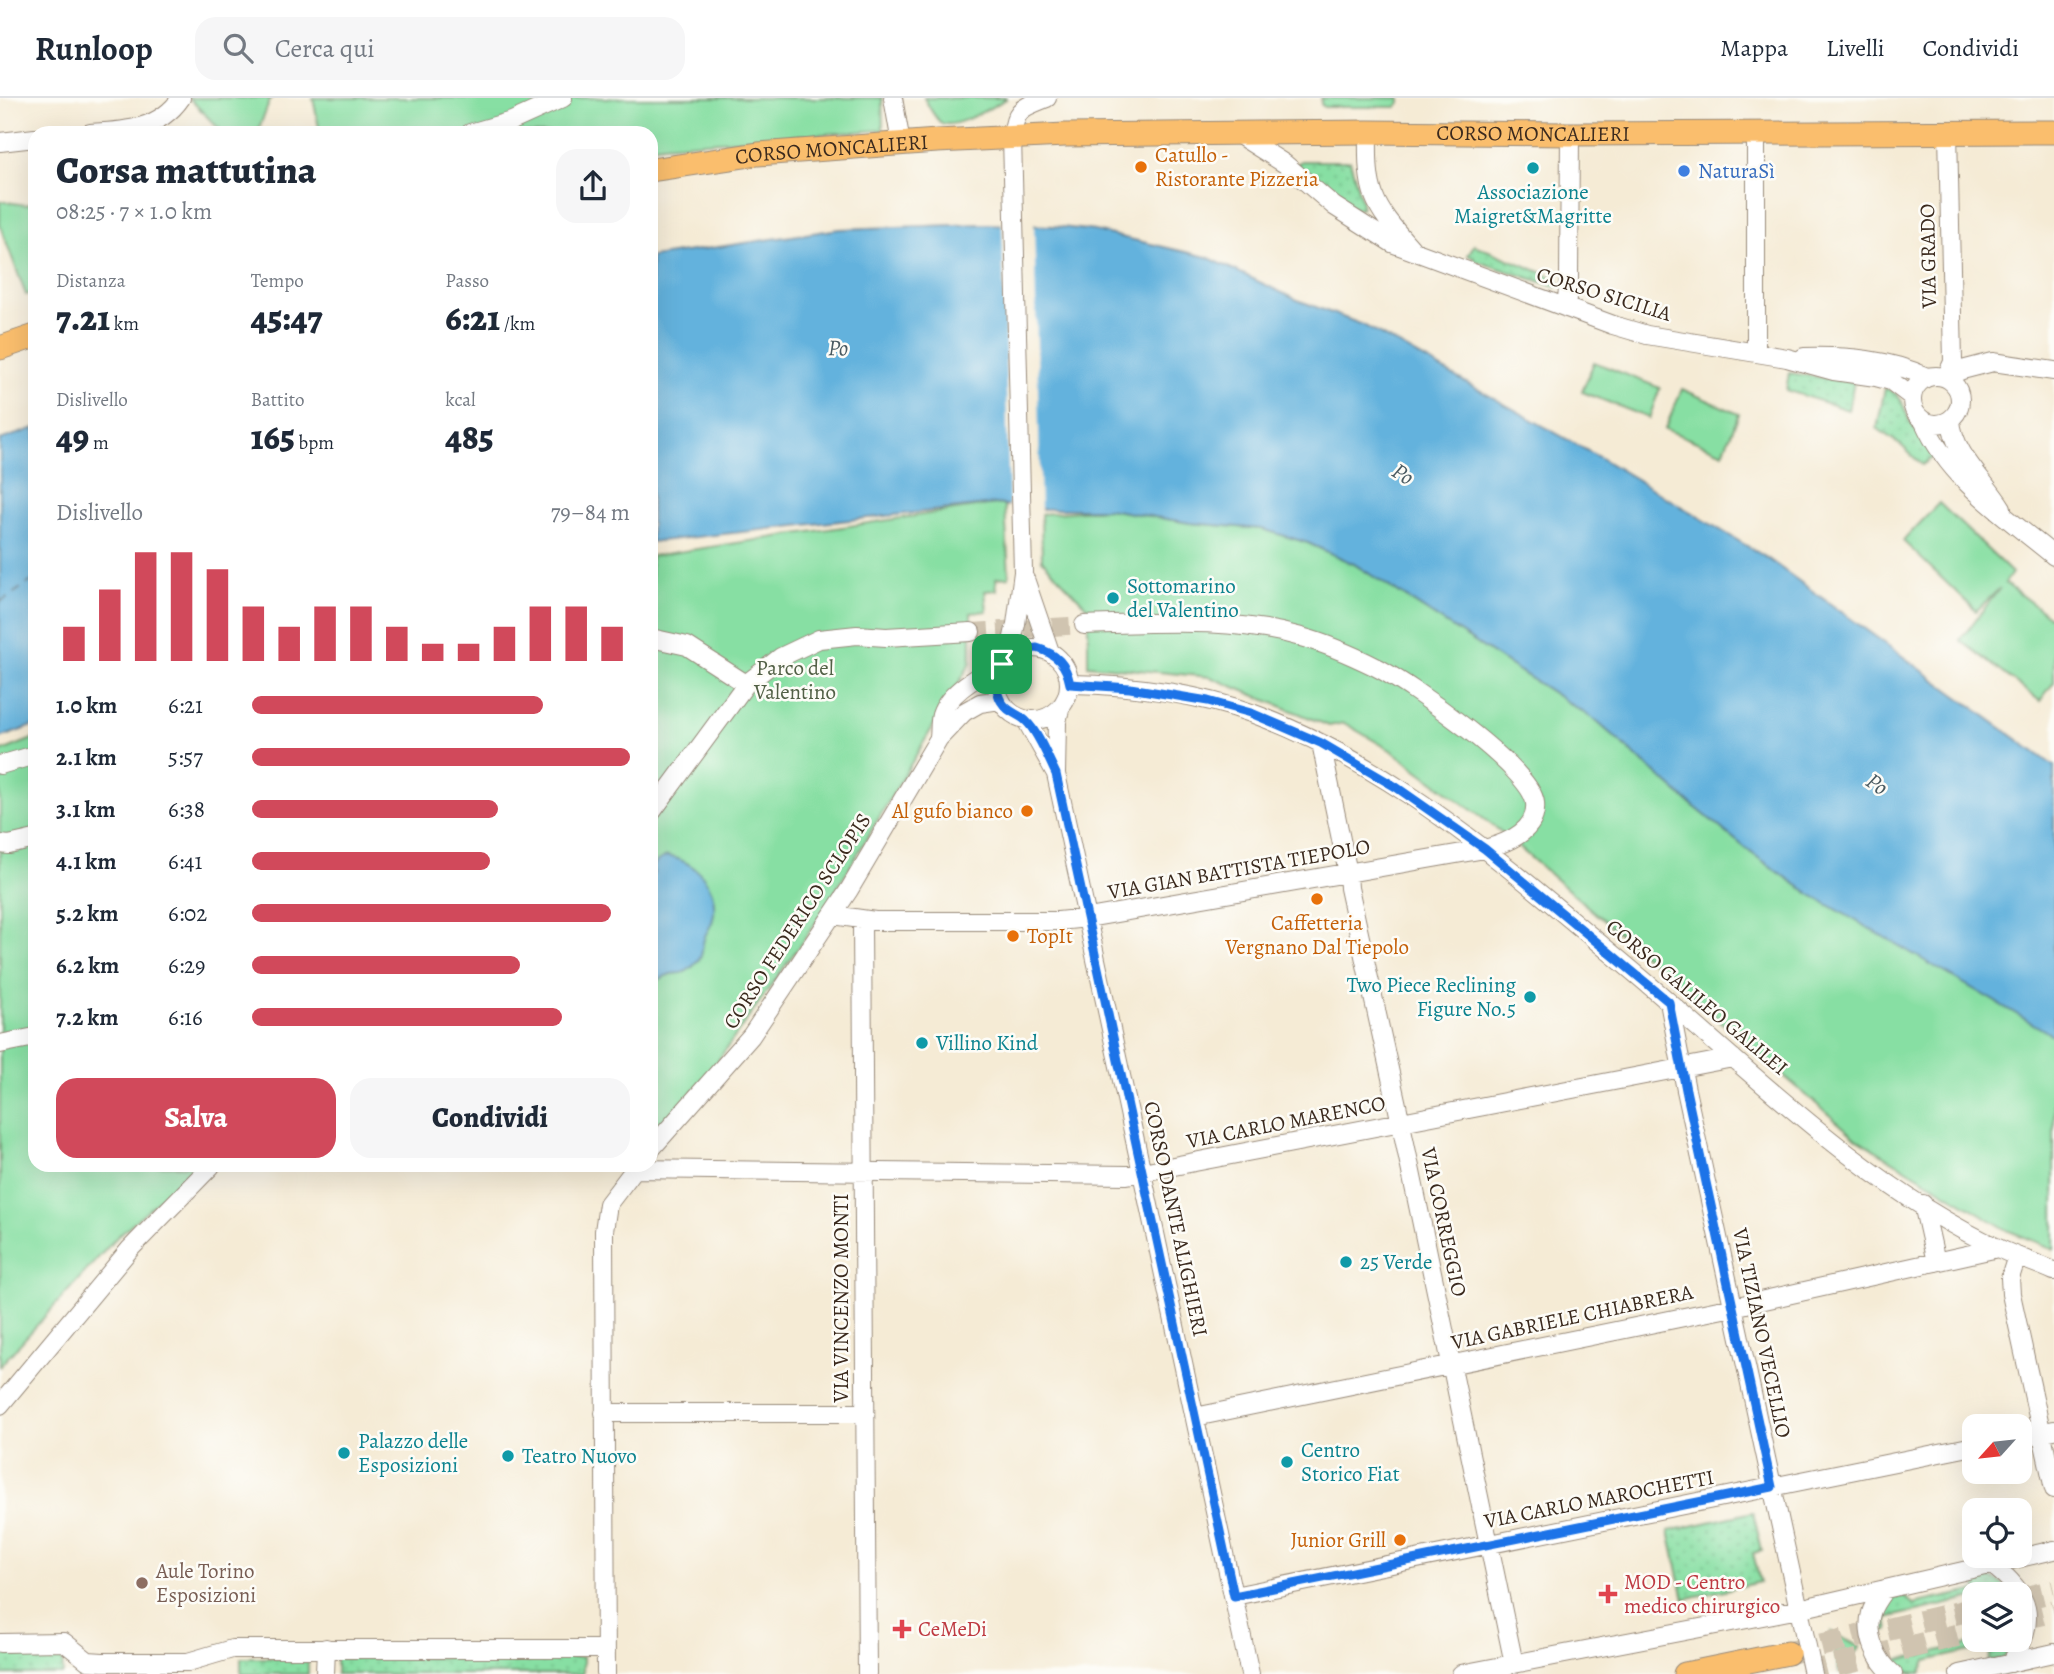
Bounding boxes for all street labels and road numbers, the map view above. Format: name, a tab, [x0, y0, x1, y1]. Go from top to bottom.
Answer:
street label: CORSO MONCALIERI	[1436, 119, 1630, 148]
street label: CORSO MONCALIERI	[733, 128, 929, 171]
street label: VIA GRADO	[1913, 203, 1943, 310]
street label: CORSO SICILIA	[1533, 260, 1675, 328]
street label: CORSO FEDERICO SCLOPIS	[717, 808, 877, 1034]
street label: VIA GIAN BATTISTA TIEPOLO	[1105, 832, 1372, 906]
street label: CORSO GALILEO GALILEI	[1600, 913, 1794, 1081]
street label: VIA CARLO MARENCO	[1183, 1089, 1388, 1155]
street label: CORSO DANTE ALIGHIERI	[1137, 1099, 1215, 1339]
street label: VIA CORREGGIO	[1414, 1144, 1473, 1299]
street label: VIA VINCENZO MONTI	[827, 1193, 855, 1404]
street label: VIA TIZIANO VECELLIO	[1726, 1224, 1798, 1441]
street label: VIA GABRIELE CHIABRERA	[1448, 1278, 1696, 1357]
street label: VIA CARLO MAROCHETTI	[1481, 1463, 1716, 1535]

